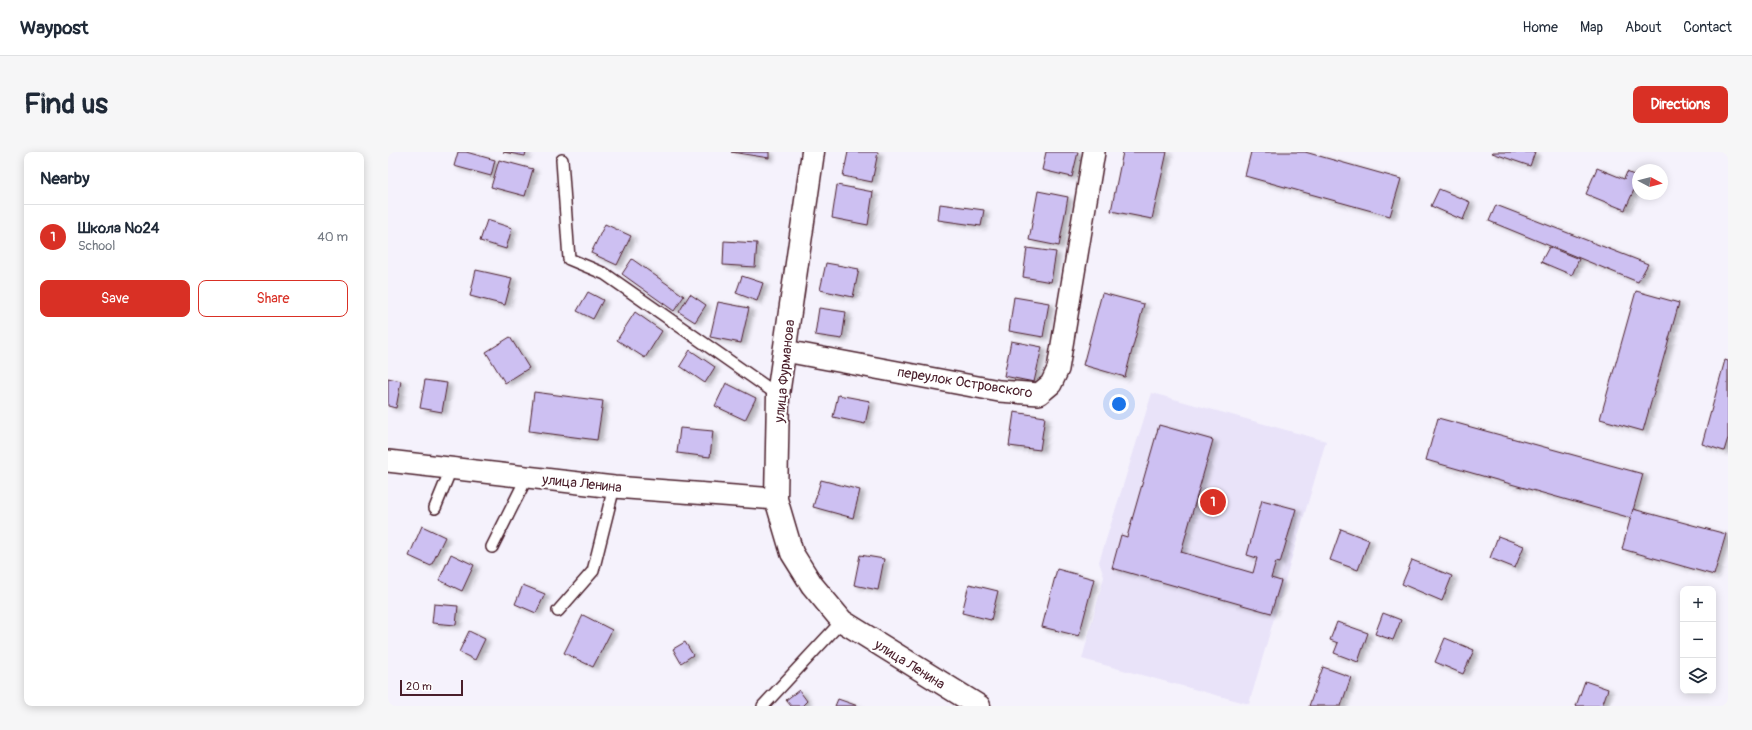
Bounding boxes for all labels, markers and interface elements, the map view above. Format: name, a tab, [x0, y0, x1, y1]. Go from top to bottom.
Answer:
text: Waypost	[20, 16, 89, 40]
text: Home	[1523, 19, 1558, 36]
text: Map	[1580, 19, 1603, 36]
text: About	[1625, 19, 1661, 36]
text: Contact	[1683, 19, 1732, 36]
button: Directions	[1633, 86, 1728, 123]
text: Find us	[24, 87, 108, 122]
north arrow	[1632, 164, 1668, 200]
text: Nearby	[40, 168, 89, 189]
text: Школа №24	[78, 219, 159, 238]
text: 1	[50, 229, 56, 245]
text: 40 m	[317, 229, 348, 245]
text: School	[78, 238, 115, 254]
button: Save	[40, 280, 190, 317]
button: Share	[198, 280, 348, 317]
street label: улица Фурманова	[771, 319, 798, 424]
street label: переулок Островского	[896, 363, 1034, 402]
your location	[1109, 394, 1129, 414]
street label: улица Ленина	[540, 471, 623, 496]
pin: 1	[1200, 487, 1226, 517]
map controls	[1680, 586, 1716, 694]
button: +	[1680, 586, 1716, 622]
button: −	[1680, 622, 1716, 658]
street label: улица Ленина	[870, 636, 948, 693]
button: layers	[1680, 658, 1716, 694]
scale bar	[400, 678, 463, 697]
text: 20 m	[406, 680, 432, 693]

